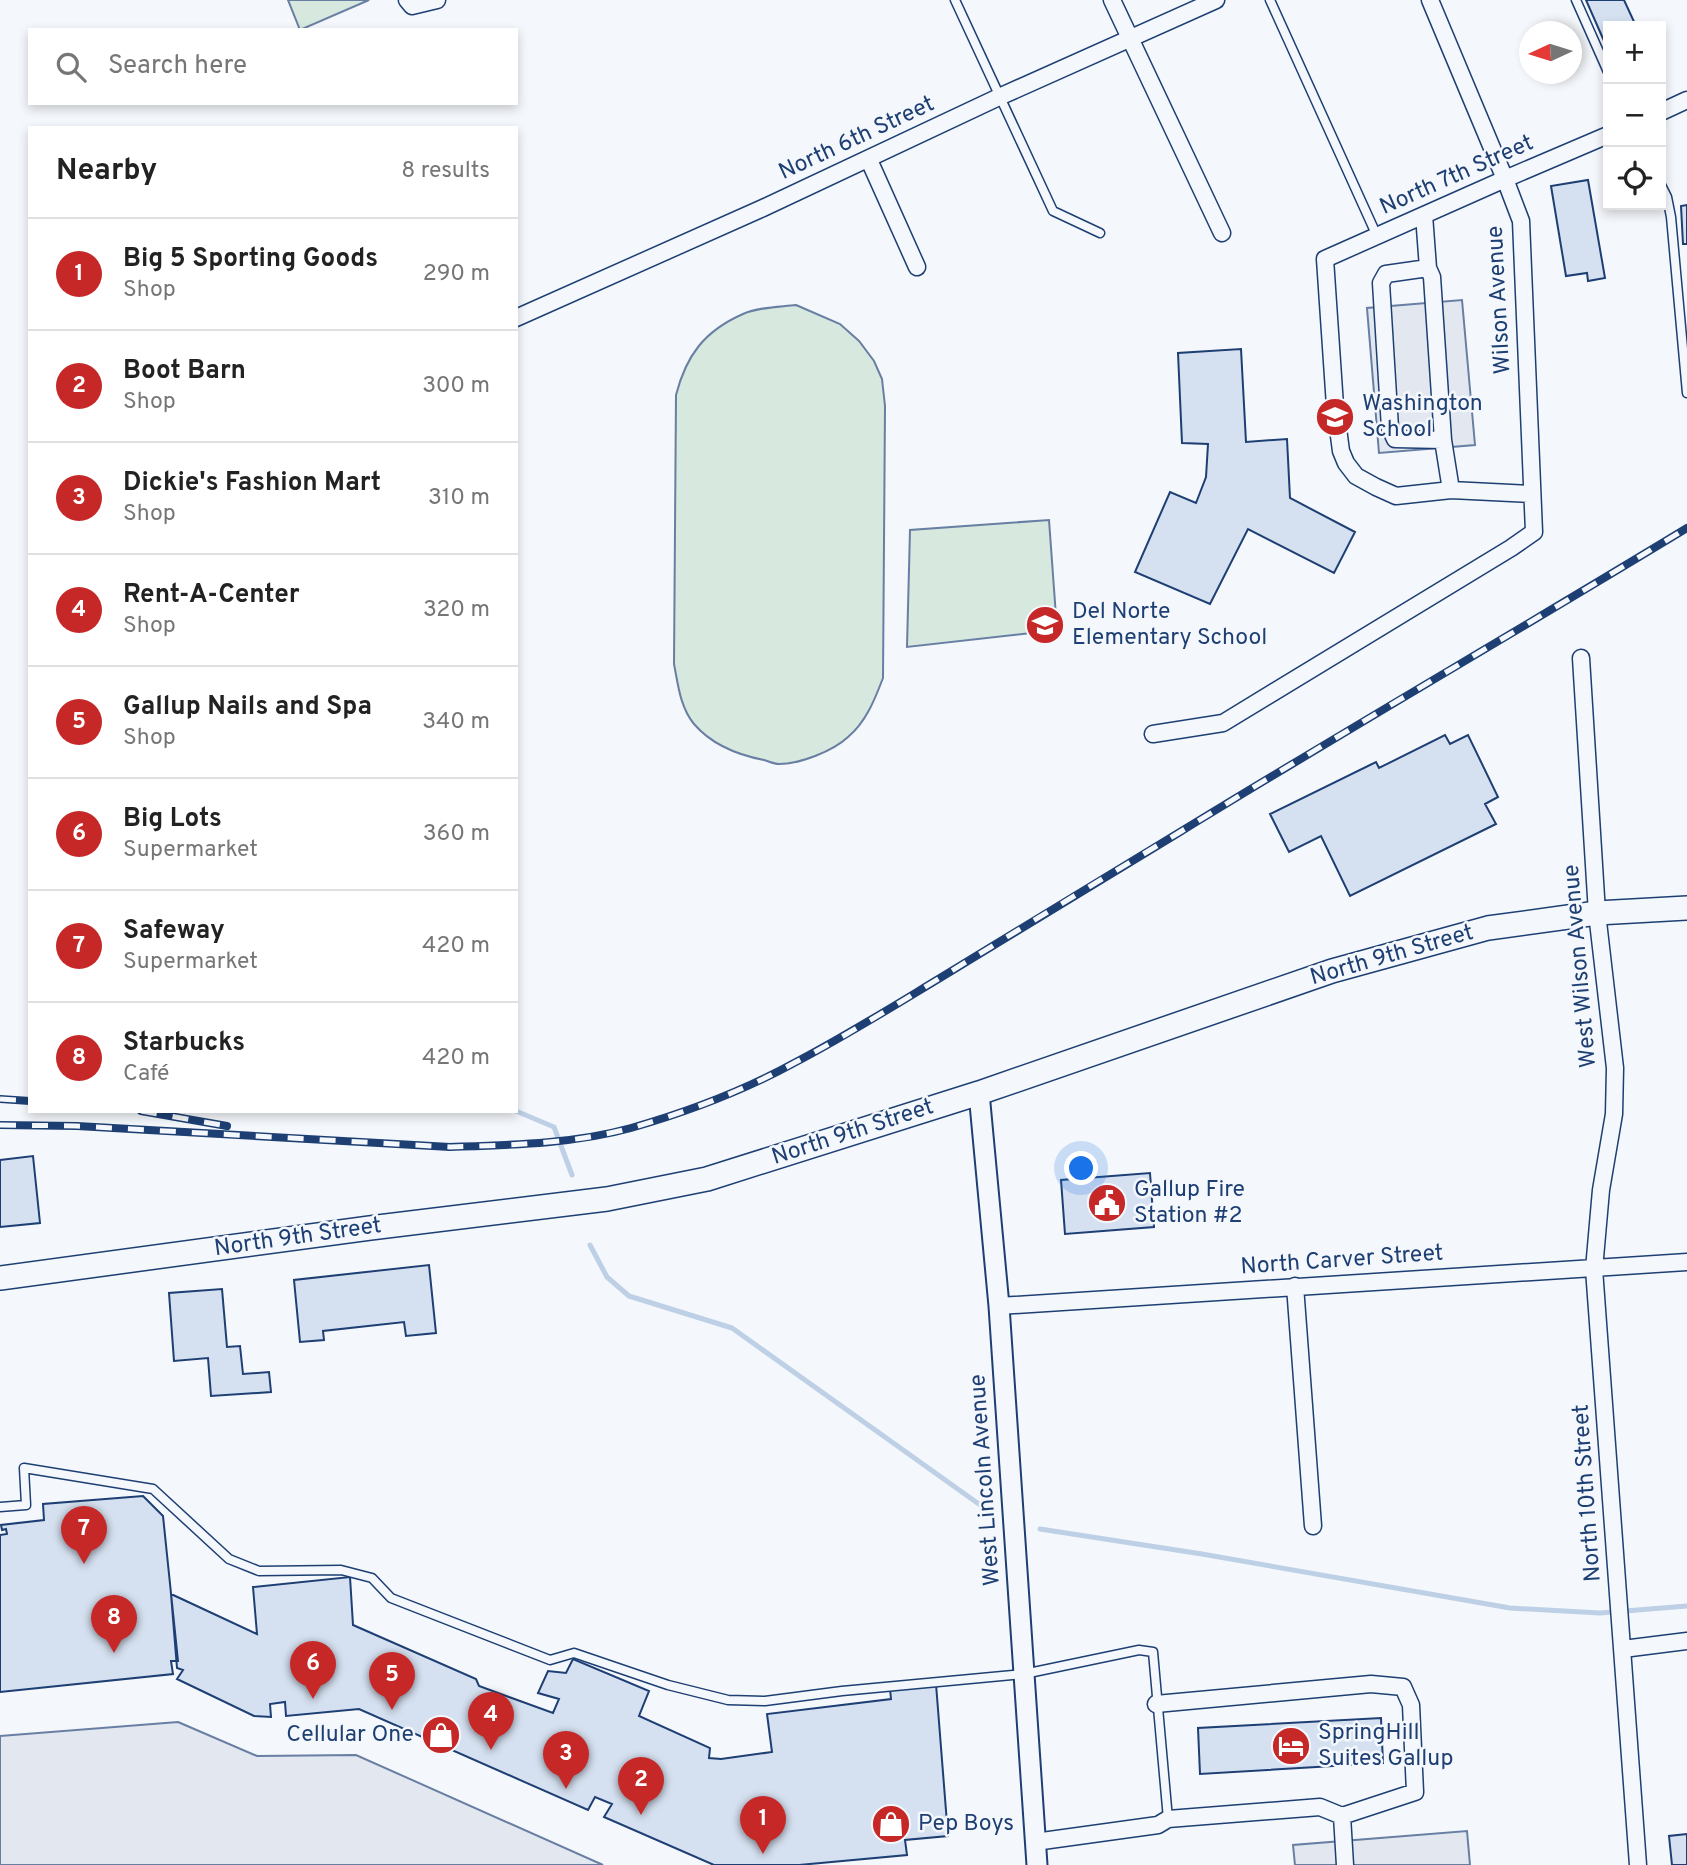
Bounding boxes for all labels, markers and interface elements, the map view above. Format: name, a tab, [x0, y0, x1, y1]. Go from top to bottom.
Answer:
north arrow	[1519, 21, 1582, 84]
map controls	[1603, 21, 1666, 210]
button: +	[1603, 21, 1666, 84]
search box	[28, 28, 518, 105]
icon: search	[52, 48, 90, 86]
text: Search here	[108, 50, 247, 83]
button: −	[1603, 84, 1666, 147]
street label: North 6th Street	[774, 90, 940, 188]
street label: North 7th Street	[1376, 129, 1538, 223]
button: locate	[1603, 147, 1666, 210]
text: Nearby	[56, 153, 157, 190]
text: 8 results	[401, 157, 490, 186]
street label: Wilson Avenue	[1482, 225, 1518, 375]
text: Big 5 Sporting Goods	[123, 243, 378, 276]
text: 1	[74, 260, 84, 289]
text: 290 m	[423, 260, 490, 289]
text: Shop	[123, 276, 176, 305]
text: Boot Barn	[123, 355, 246, 388]
text: 2	[72, 372, 86, 401]
text: 300 m	[422, 372, 490, 401]
text: Shop	[123, 388, 176, 417]
place label: Washington School	[1362, 390, 1483, 445]
school or university icon: Washington School	[1314, 396, 1356, 438]
text: Dickie's Fashion Mart	[123, 467, 381, 500]
text: 3	[72, 484, 86, 513]
text: 310 m	[428, 484, 490, 513]
text: Shop	[123, 500, 176, 529]
text: Rent-A-Center	[123, 579, 300, 612]
text: 4	[72, 596, 86, 625]
text: 320 m	[423, 596, 490, 625]
place label: Del Norte Elementary School	[1072, 598, 1267, 653]
school or university icon: Del Norte Elementary School	[1024, 604, 1066, 646]
text: Shop	[123, 612, 176, 641]
text: Gallup Nails and Spa	[123, 691, 372, 724]
text: 5	[72, 708, 86, 737]
text: 340 m	[422, 708, 490, 737]
text: Shop	[123, 724, 176, 753]
text: Big Lots	[123, 803, 222, 836]
text: 6	[72, 820, 86, 849]
text: 360 m	[423, 820, 490, 849]
text: Supermarket	[123, 836, 258, 865]
street label: West Wilson Avenue	[1558, 863, 1604, 1069]
text: Safeway	[123, 915, 225, 948]
street label: North 9th Street	[1307, 919, 1477, 993]
text: 7	[73, 932, 85, 961]
text: 420 m	[422, 932, 490, 961]
text: Supermarket	[123, 948, 258, 977]
text: Starbucks	[123, 1027, 245, 1060]
text: 8	[72, 1044, 86, 1073]
text: 420 m	[422, 1044, 490, 1073]
text: Café	[123, 1060, 169, 1089]
street label: North 9th Street	[768, 1093, 938, 1173]
your location	[1064, 1151, 1098, 1185]
place label: Gallup Fire Station #2	[1134, 1176, 1245, 1231]
public building icon: Gallup Fire Station #2	[1086, 1182, 1128, 1224]
street label: North 9th Street	[213, 1212, 383, 1264]
street label: North Carver Street	[1240, 1239, 1444, 1283]
street label: West Lincoln Avenue	[964, 1373, 1008, 1587]
street label: North 10th Street	[1567, 1403, 1609, 1583]
pin: 7	[61, 1506, 107, 1564]
pin: 8	[91, 1595, 137, 1653]
pin: 6	[290, 1641, 336, 1699]
pin: 5	[369, 1652, 415, 1710]
pin: 4	[468, 1692, 514, 1750]
shop icon: Cellular One	[420, 1714, 462, 1756]
place label: SpringHill Suites Gallup	[1318, 1719, 1453, 1774]
place label: Cellular One	[286, 1721, 414, 1750]
hotel icon: SpringHill Suites Gallup	[1270, 1725, 1312, 1767]
pin: 3	[543, 1731, 589, 1789]
pin: 2	[618, 1757, 664, 1815]
pin: 1	[740, 1796, 786, 1854]
shop icon: Pep Boys	[870, 1803, 912, 1845]
place label: Pep Boys	[918, 1810, 1014, 1839]

